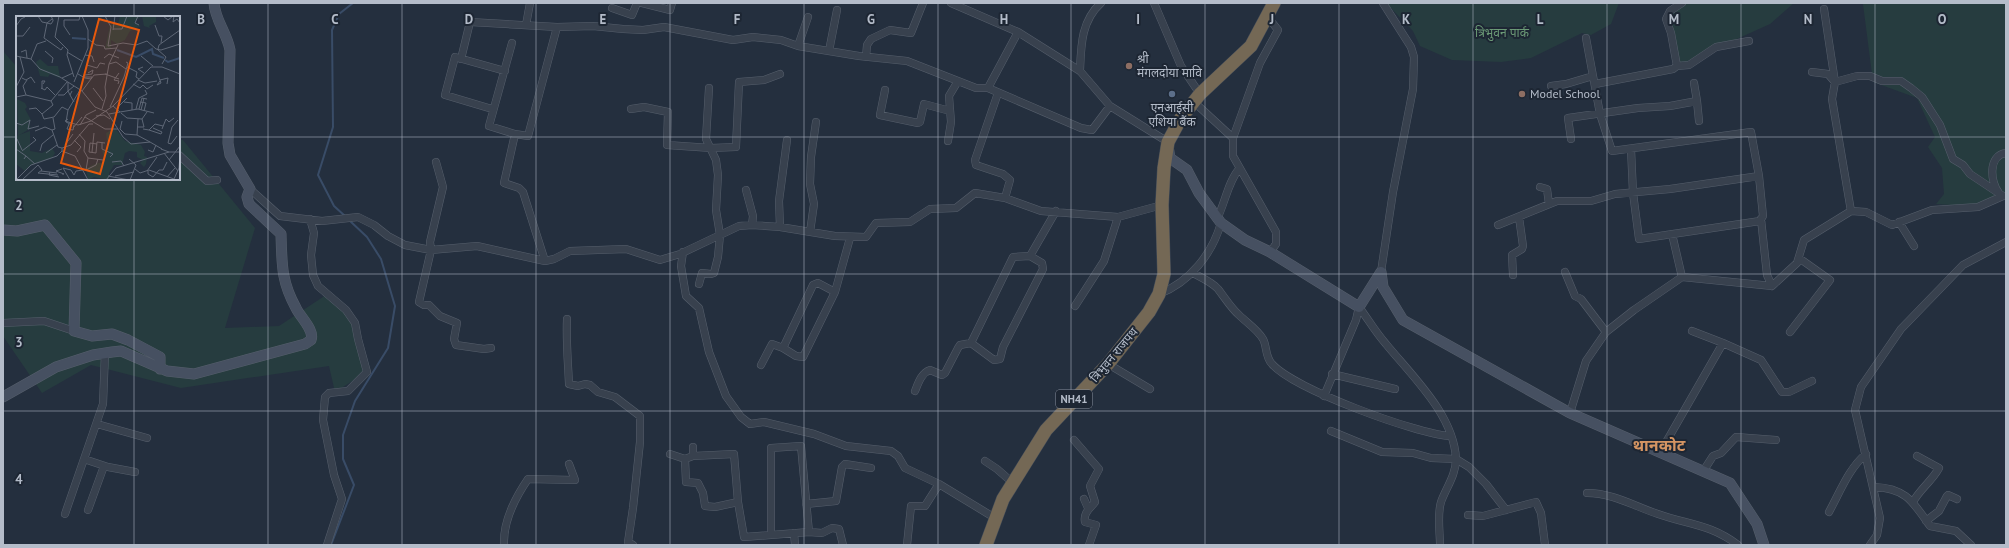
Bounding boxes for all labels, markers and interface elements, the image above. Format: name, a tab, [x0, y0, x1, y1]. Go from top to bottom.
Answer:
text: B	[197, 11, 205, 28]
text: C	[331, 11, 339, 28]
text: D	[465, 11, 473, 28]
text: E	[600, 11, 607, 28]
text: F	[734, 11, 741, 28]
text: G	[867, 11, 875, 28]
text: H	[1000, 11, 1008, 28]
text: I	[1136, 11, 1140, 28]
text: J	[1269, 11, 1274, 28]
text: K	[1402, 11, 1410, 28]
text: L	[1537, 11, 1544, 28]
text: M	[1669, 11, 1679, 28]
text: N	[1804, 11, 1812, 28]
text: O	[1938, 11, 1947, 28]
inset map	[16, 16, 180, 180]
park label: त्रिभुवन पार्क	[1475, 25, 1530, 41]
place label: श्री मंगलदोया मावि	[1137, 51, 1202, 80]
marker: श्री मंगलदोया मावि	[1124, 61, 1134, 71]
place label: Model School	[1530, 86, 1600, 101]
marker: एनआईसी एशिया बैंक	[1167, 89, 1177, 99]
marker: Model School	[1517, 89, 1527, 99]
place label: एनआईसी एशिया बैंक	[1148, 100, 1196, 129]
text: 2	[15, 197, 23, 214]
street label: त्रिभुवन राजपथ	[1087, 324, 1142, 385]
text: 3	[15, 334, 23, 351]
road number: NH41	[1056, 390, 1092, 408]
district label: थानकोट	[1633, 435, 1686, 455]
text: 4	[15, 471, 23, 488]

